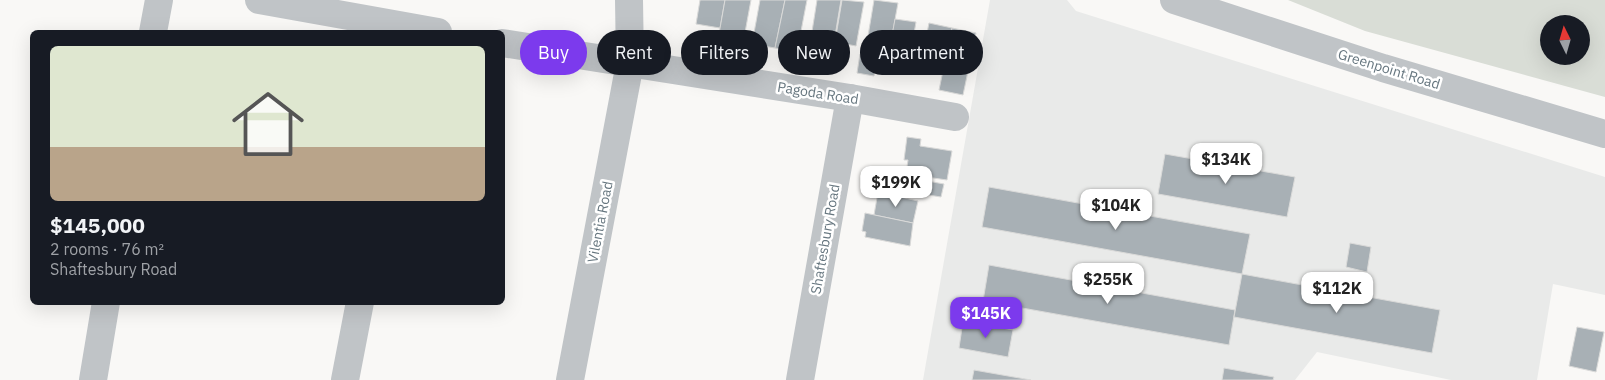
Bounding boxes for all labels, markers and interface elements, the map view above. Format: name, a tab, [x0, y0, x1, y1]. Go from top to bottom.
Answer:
north arrow	[1540, 15, 1590, 65]
map controls	[1540, 15, 1590, 65]
chip: Buy	[520, 30, 587, 75]
chip: Rent	[597, 30, 671, 75]
chip: Filters	[681, 30, 768, 75]
chip: New	[778, 30, 850, 75]
chip: Apartment	[860, 30, 983, 75]
street label: Greenpoint Road	[1336, 45, 1442, 93]
street label: Pagoda Road	[776, 78, 860, 108]
icon: home	[223, 79, 313, 169]
pin: $134K	[1191, 142, 1261, 185]
text: $134K	[1201, 149, 1251, 169]
pin: $199K	[861, 166, 931, 208]
text: $199K	[871, 172, 921, 192]
street label: Vilentia Road	[583, 180, 617, 264]
street label: Shaftesbury Road	[806, 183, 844, 295]
pin: $104K	[1081, 188, 1151, 231]
text: $104K	[1091, 195, 1141, 215]
text: $145,000	[50, 211, 145, 239]
text: 2 rooms · 76 m²	[50, 239, 164, 259]
text: Shaftesbury Road	[50, 259, 177, 279]
pin: $255K	[1073, 262, 1143, 305]
text: $255K	[1083, 269, 1133, 289]
pin: $112K	[1302, 272, 1372, 314]
text: $112K	[1312, 278, 1362, 298]
pin: $145K	[951, 296, 1021, 339]
text: $145K	[961, 303, 1011, 323]

